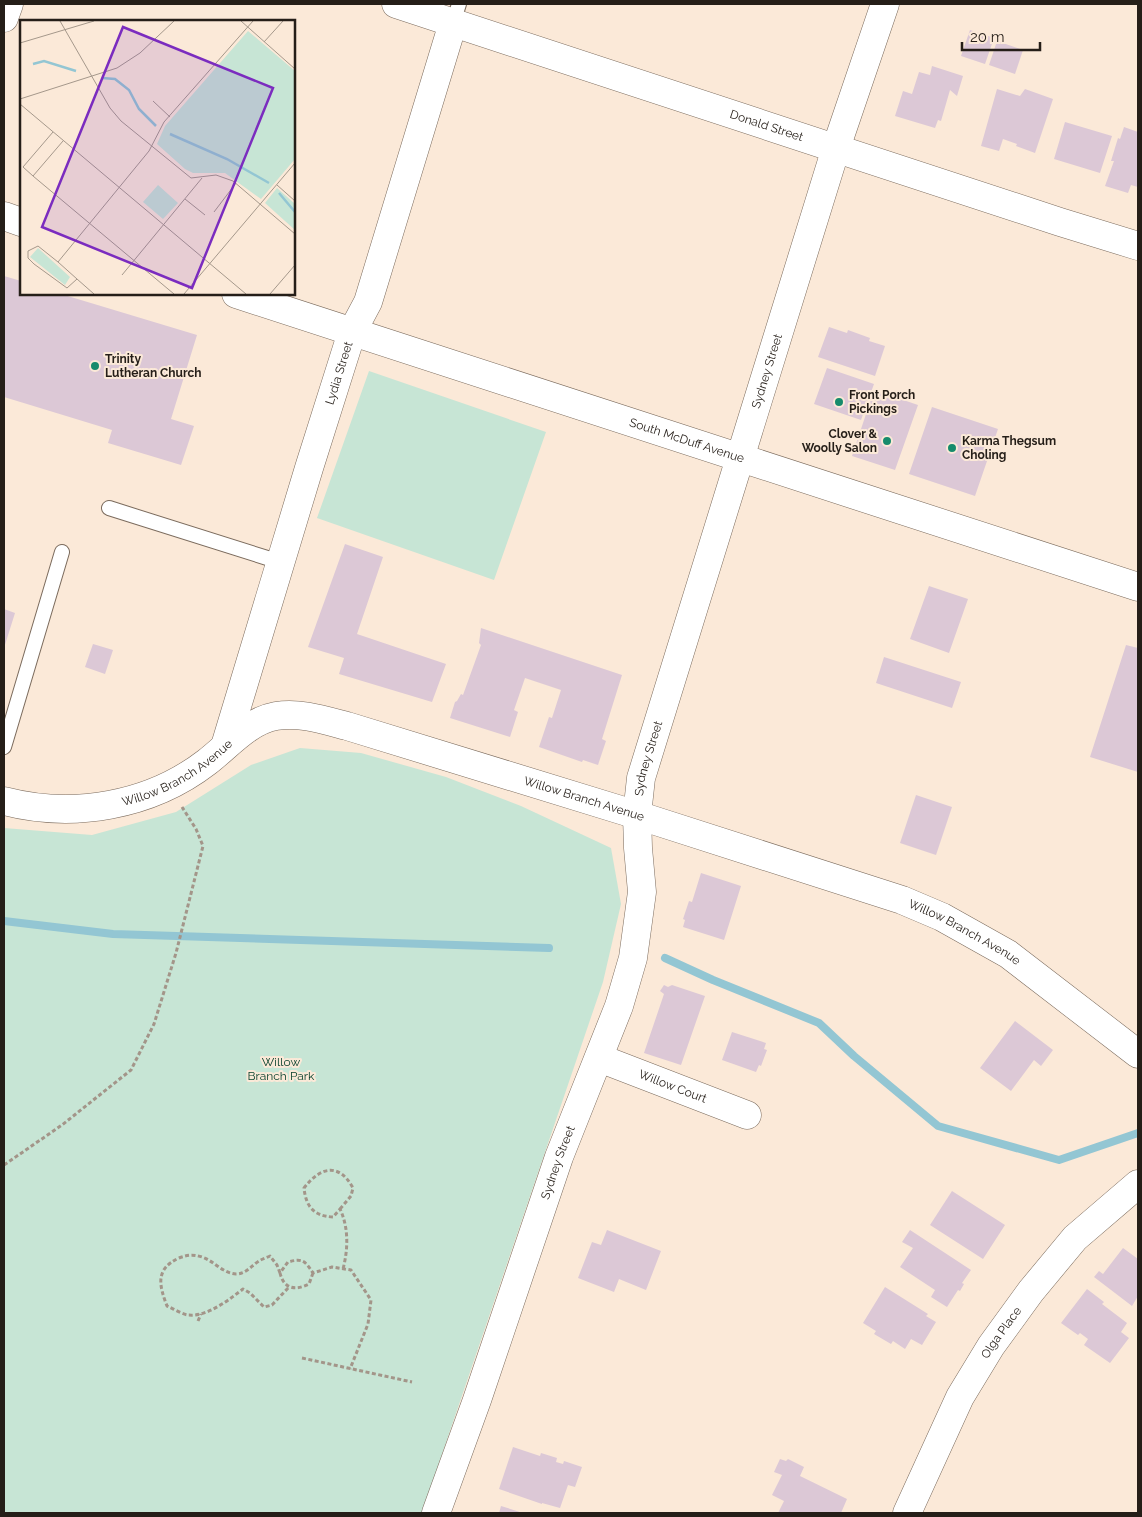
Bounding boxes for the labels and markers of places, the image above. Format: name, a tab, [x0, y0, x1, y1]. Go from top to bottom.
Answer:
place label: Trinity Lutheran Church	[105, 352, 202, 380]
marker: Trinity Lutheran Church	[89, 360, 101, 372]
place label: Front Porch Pickings	[849, 388, 915, 416]
marker: Front Porch Pickings	[833, 396, 845, 408]
place label: Clover & Woolly Salon	[802, 427, 877, 455]
place label: Karma Thegsum Choling	[962, 434, 1056, 462]
marker: Clover & Woolly Salon	[881, 435, 893, 447]
marker: Karma Thegsum Choling	[946, 442, 958, 454]

